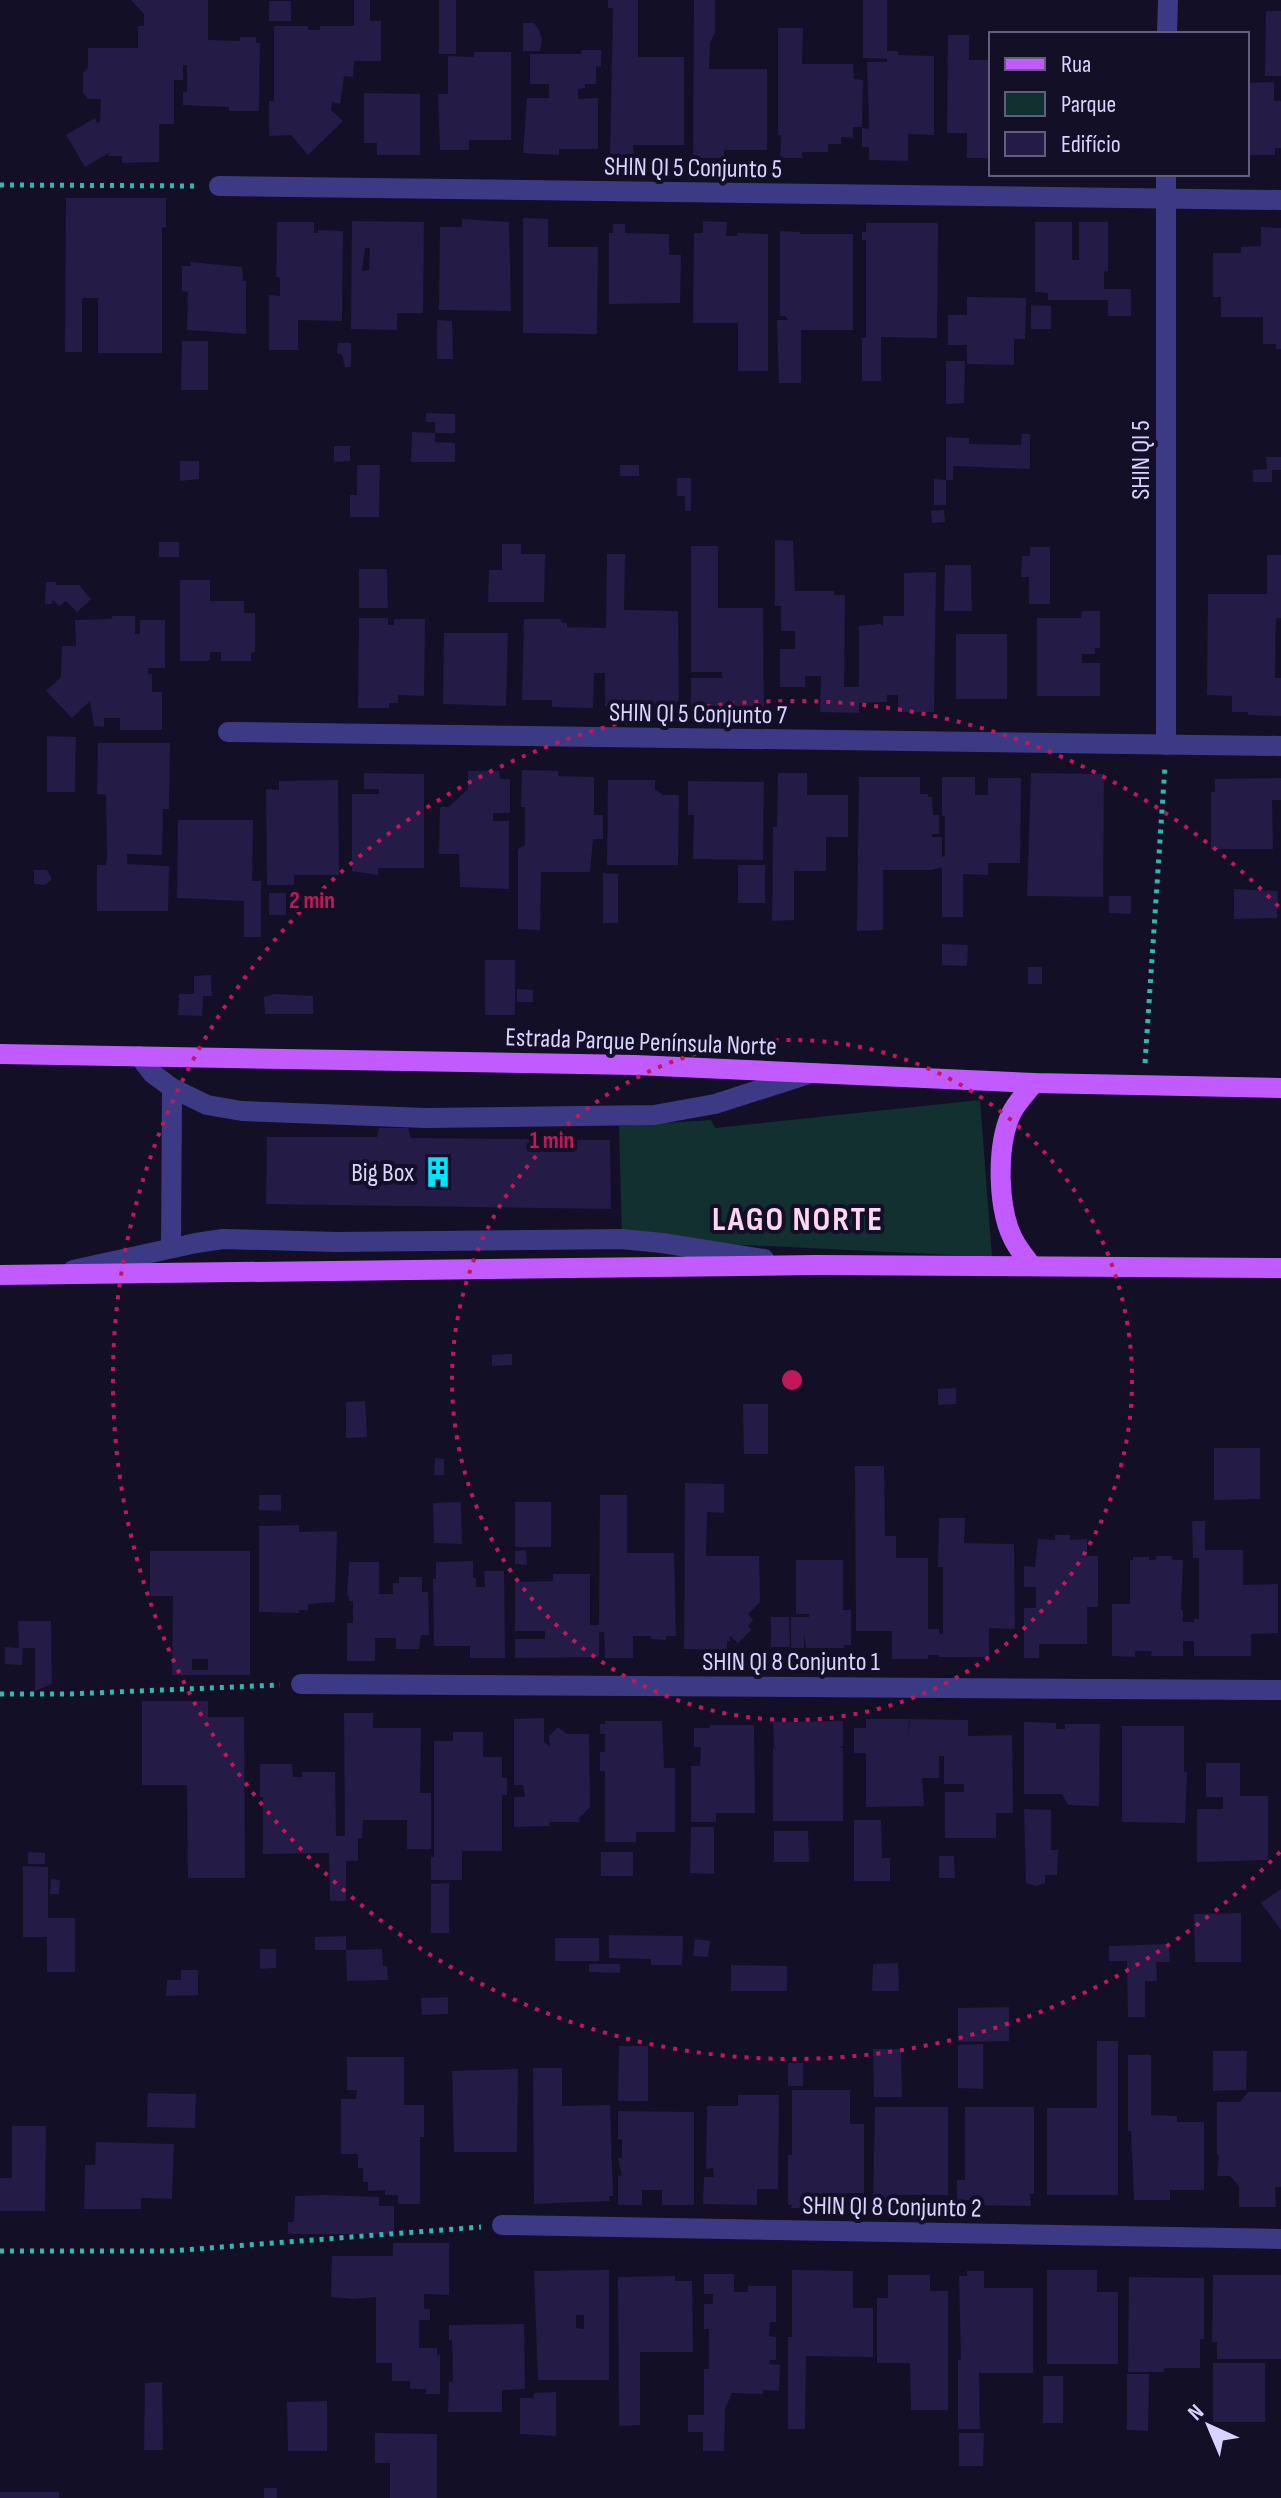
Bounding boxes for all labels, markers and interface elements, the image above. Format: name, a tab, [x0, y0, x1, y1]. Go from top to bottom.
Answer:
legend	[989, 32, 1249, 176]
text: Rua	[1061, 50, 1091, 79]
text: Parque	[1061, 90, 1116, 119]
text: Edifício	[1061, 130, 1121, 159]
street label: SHIN QI 5 Conjunto 5	[604, 151, 782, 186]
street label: SHIN QI 5	[1126, 420, 1157, 500]
street label: SHIN QI 5 Conjunto 7	[609, 697, 788, 732]
text: 2 min	[289, 886, 335, 915]
street label: Estrada Parque Península Norte	[505, 1022, 777, 1063]
text: 1 min	[530, 1126, 574, 1155]
building icon: Big Box	[421, 1155, 455, 1189]
place label: Big Box	[351, 1158, 414, 1189]
district label: LAGO NORTE	[712, 1199, 884, 1240]
centre of rings	[778, 1366, 806, 1394]
street label: SHIN QI 8 Conjunto 1	[702, 1647, 880, 1678]
street label: SHIN QI 8 Conjunto 2	[802, 2190, 982, 2225]
north arrow	[1169, 2386, 1249, 2466]
text: N	[1183, 2399, 1210, 2426]

